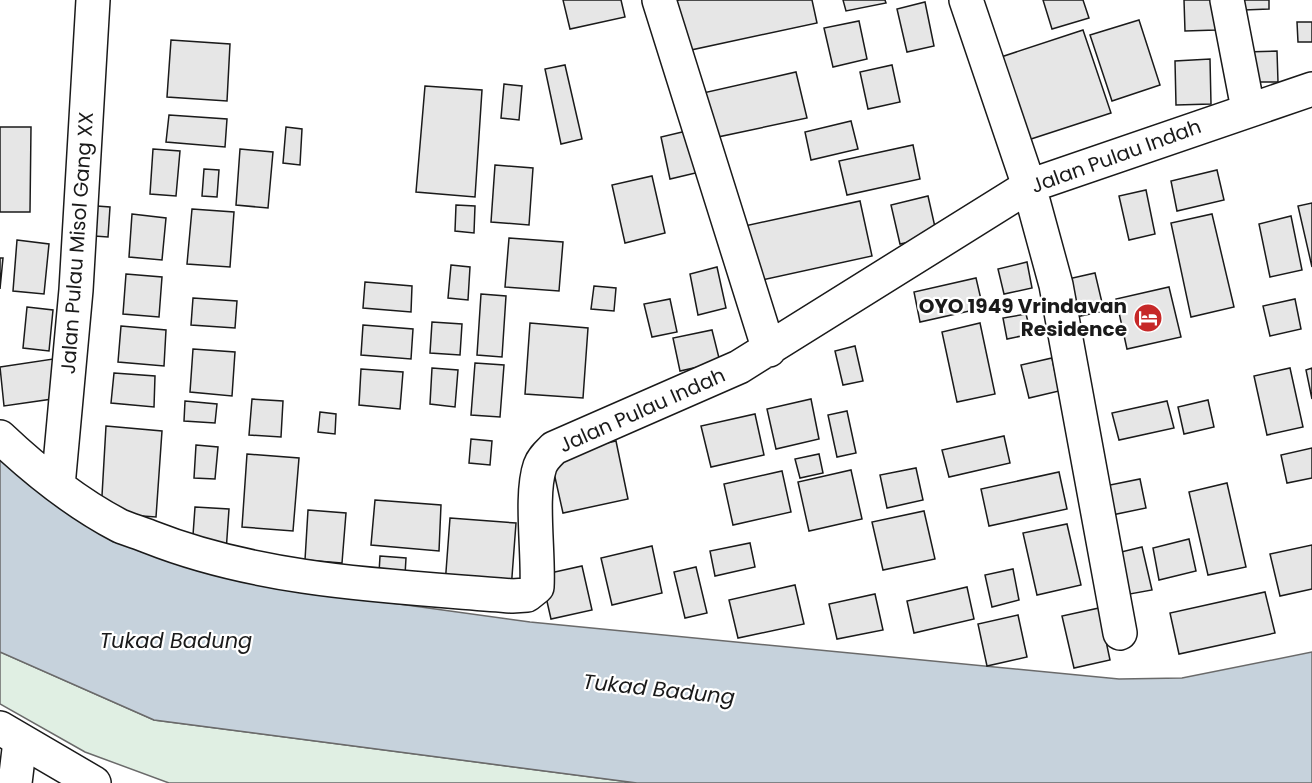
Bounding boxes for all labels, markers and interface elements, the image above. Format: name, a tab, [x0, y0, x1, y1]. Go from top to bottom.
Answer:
street label: Jalan Pulau Misol Gang XX	[54, 111, 100, 375]
street label: Jalan Pulau Indah	[1027, 112, 1205, 200]
place label: OYO 1949 Vrindavan Residence	[919, 292, 1127, 343]
hotel icon: OYO 1949 Vrindavan Residence	[1132, 302, 1164, 334]
street label: Jalan Pulau Indah	[554, 361, 730, 459]
water label: Tukad Badung	[100, 626, 252, 655]
water label: Tukad Badung	[582, 667, 736, 711]

